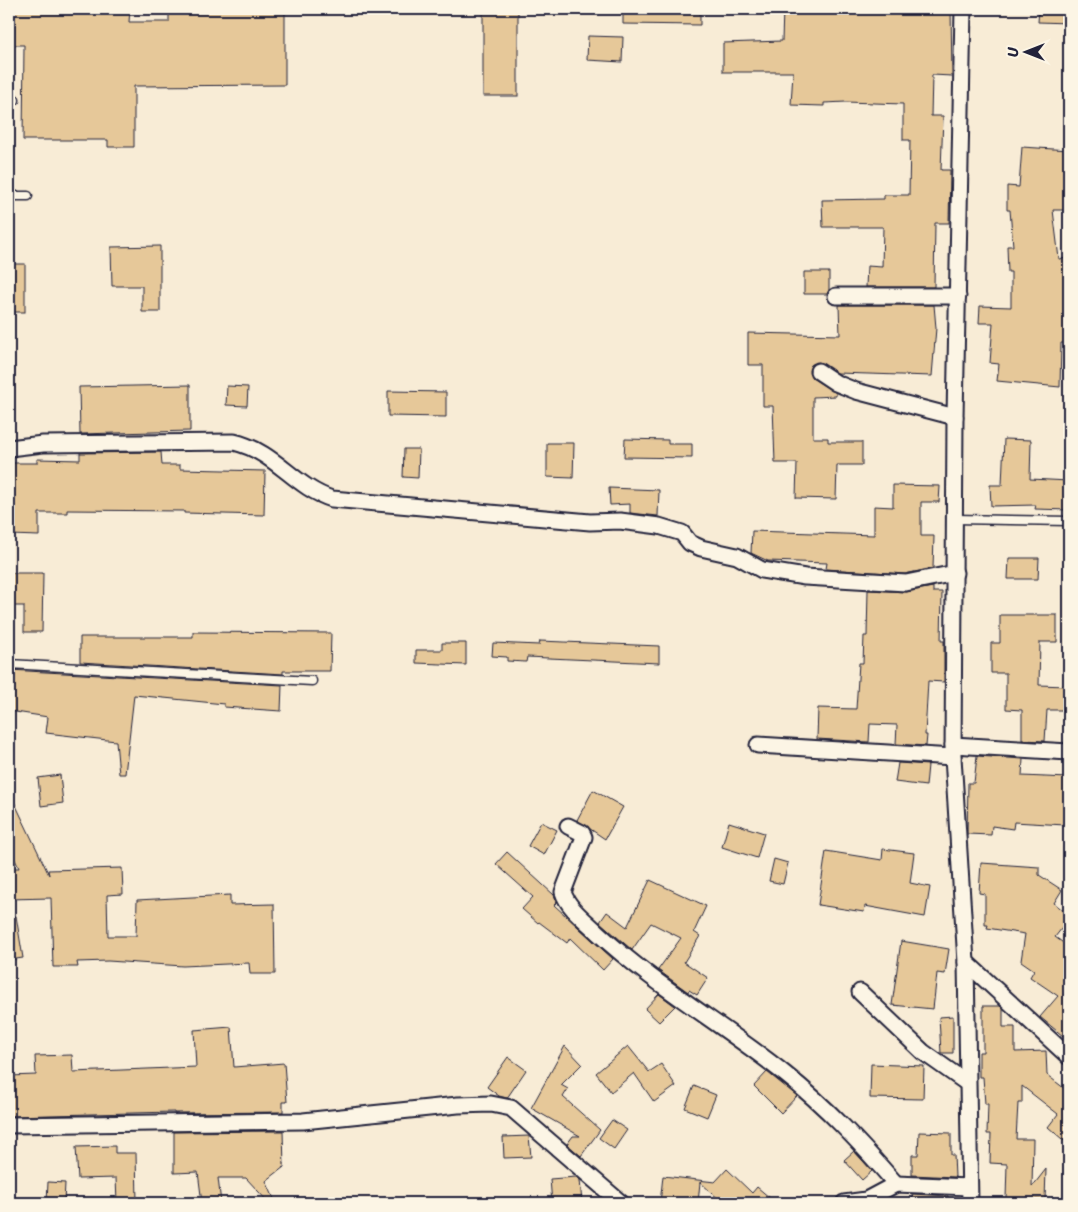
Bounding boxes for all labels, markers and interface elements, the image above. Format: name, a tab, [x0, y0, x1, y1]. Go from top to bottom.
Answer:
north arrow	[1000, 28, 1050, 78]
text: U	[1001, 47, 1026, 57]

